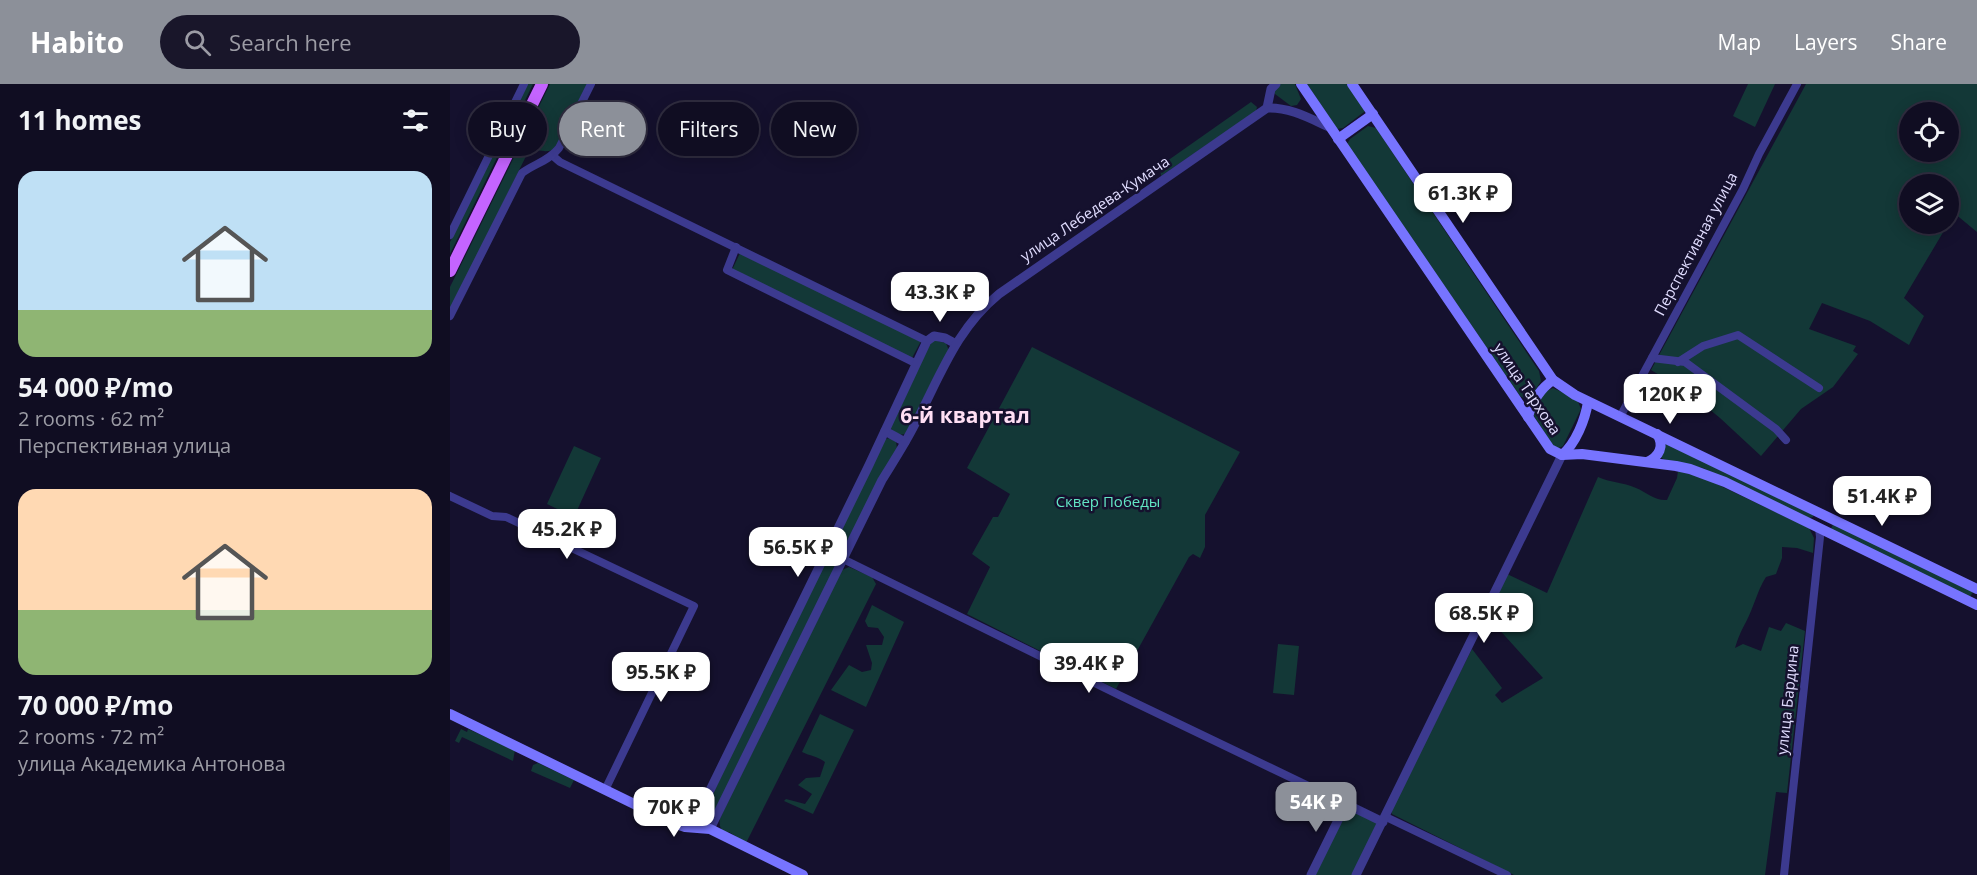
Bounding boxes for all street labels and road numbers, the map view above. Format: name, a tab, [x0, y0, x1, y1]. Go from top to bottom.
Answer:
street label: улица Лебедева-Кумача	[1016, 151, 1173, 266]
street label: Перспективная улица	[1649, 168, 1741, 319]
street label: улица Тархова	[1490, 339, 1566, 438]
street label: улица Бардина	[1771, 644, 1803, 756]

